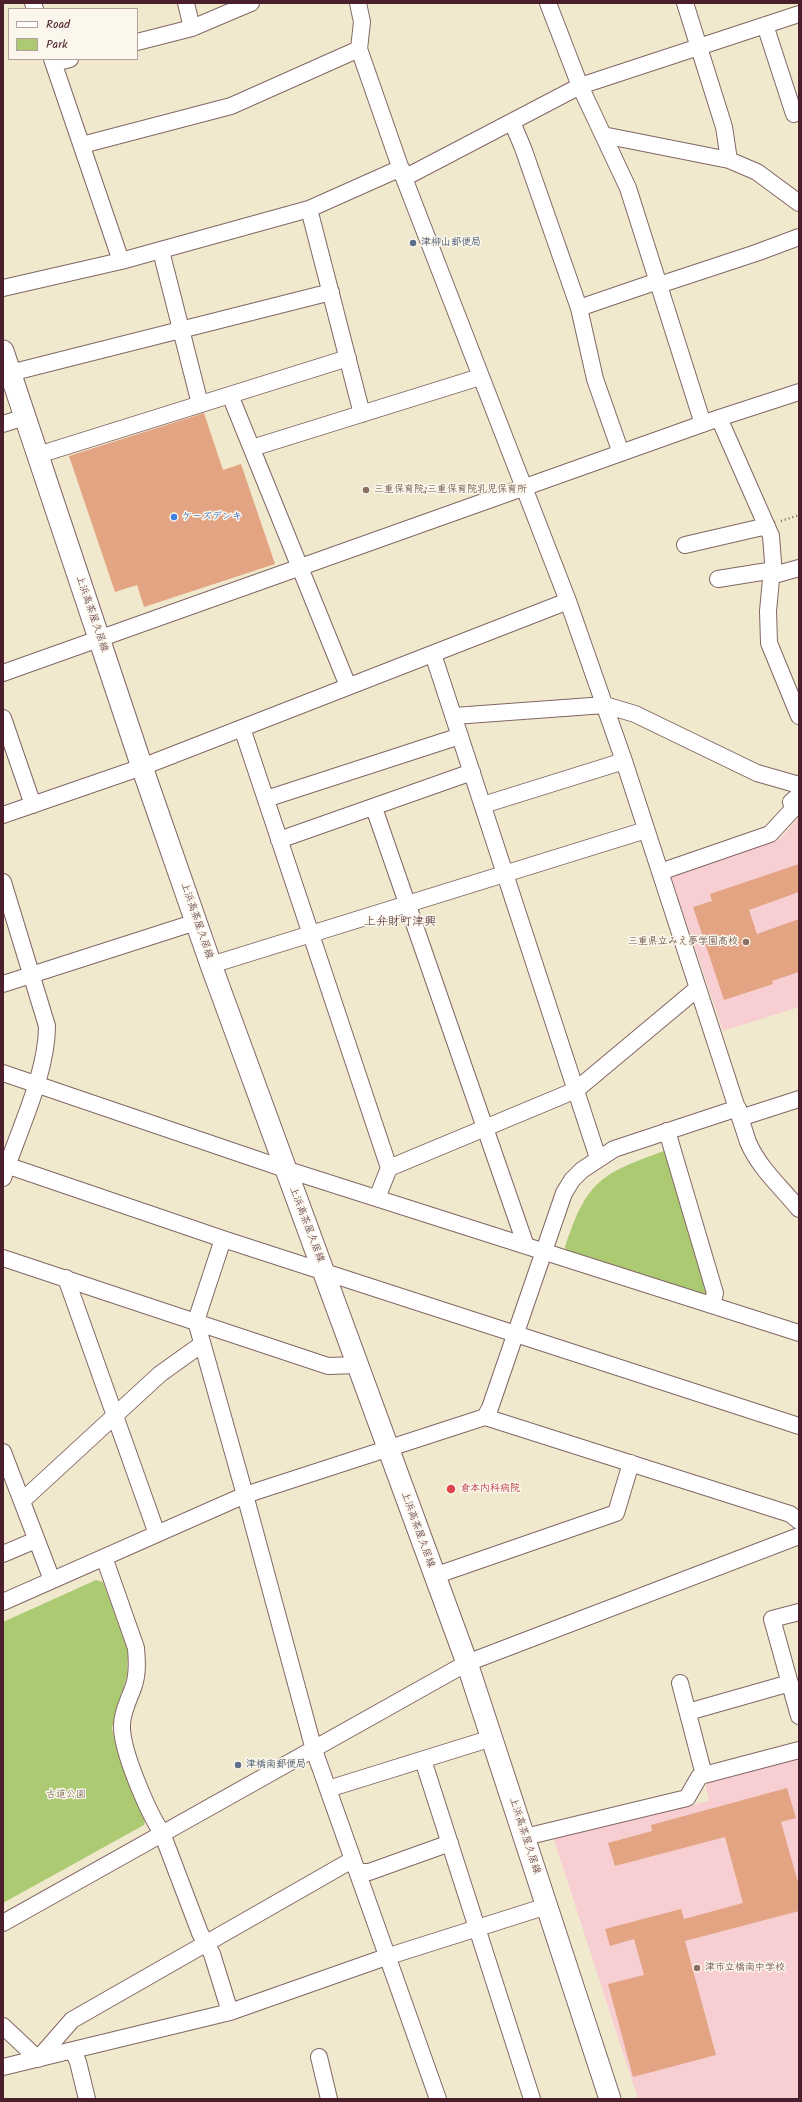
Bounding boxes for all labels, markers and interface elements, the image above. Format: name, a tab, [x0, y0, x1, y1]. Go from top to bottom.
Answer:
legend	[8, 8, 138, 60]
text: Road	[46, 15, 70, 34]
text: Park	[46, 35, 68, 54]
place label: 津柳山郵便局	[421, 237, 481, 249]
marker: 津柳山郵便局	[408, 238, 418, 248]
place label: 三重保育院;三重保育院乳児保育所	[374, 484, 527, 496]
marker: 三重保育院;三重保育院乳児保育所	[361, 485, 371, 495]
place label: ケーズデンキ	[182, 511, 242, 523]
marker: ケーズデンキ	[169, 512, 179, 522]
street label: 上浜高茶屋久居線	[72, 574, 110, 654]
street label: 上浜高茶屋久居線	[177, 881, 215, 961]
district label: 上弁財町津興	[364, 916, 436, 930]
place label: 三重県立みえ夢学園高校	[628, 936, 738, 948]
marker: 三重県立みえ夢学園高校	[741, 937, 751, 947]
street label: 上浜高茶屋久居線	[286, 1186, 326, 1264]
marker: 倉本内科病院	[445, 1483, 457, 1495]
place label: 倉本内科病院	[460, 1483, 520, 1495]
street label: 上浜高茶屋久居線	[398, 1490, 436, 1570]
place label: 津橋南郵便局	[246, 1759, 306, 1771]
marker: 津橋南郵便局	[233, 1760, 243, 1770]
park label: 古道公園	[46, 1789, 86, 1801]
street label: 上浜高茶屋久居線	[506, 1796, 542, 1876]
place label: 津市立橋南中学校	[705, 1962, 785, 1974]
marker: 津市立橋南中学校	[692, 1963, 702, 1973]

